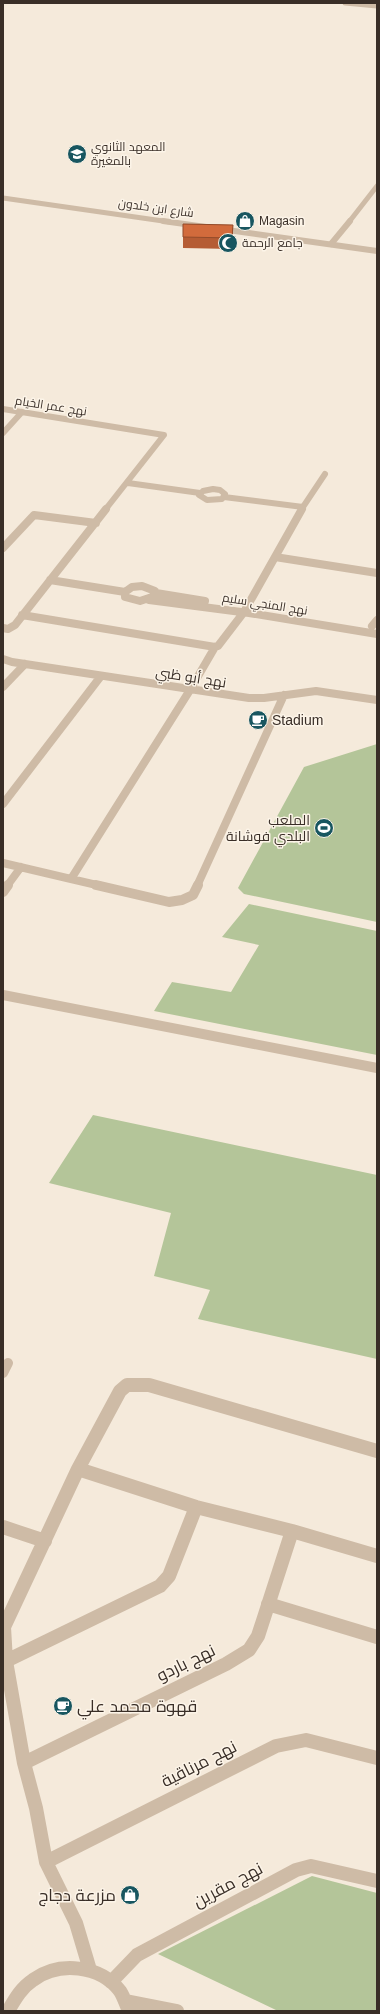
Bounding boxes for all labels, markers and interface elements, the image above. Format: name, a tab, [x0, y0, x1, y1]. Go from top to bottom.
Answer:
place label: المعهد الثانوي بالمغيرة	[91, 140, 165, 168]
school or university icon: المعهد الثانوي بالمغيرة	[66, 143, 88, 165]
street label: شارع ابن خلدون	[117, 196, 195, 221]
shop icon: Magasin	[234, 210, 256, 232]
place label: Magasin	[259, 214, 304, 228]
mosque icon: جامع الرحمة	[217, 232, 239, 254]
place label: جامع الرحمة	[242, 236, 303, 251]
street label: نهج عمر الخيام	[14, 393, 88, 420]
street label: نهج المنجي سليم	[221, 590, 309, 621]
street label: نهج أبو ظبي	[154, 663, 228, 694]
cafe icon: Stadium	[247, 709, 269, 731]
place label: Stadium	[272, 712, 323, 728]
place label: الملعب البلدي فوشانة	[226, 812, 310, 848]
sports icon: الملعب البلدي فوشانة	[313, 817, 335, 839]
street label: نهج باردو	[154, 1641, 219, 1687]
cafe icon: قهوة محمد علي	[52, 1695, 74, 1717]
place label: قهوة محمد علي	[77, 1697, 197, 1720]
street label: نهج مرناقية	[158, 1737, 241, 1793]
street label: نهج مقرين	[190, 1859, 267, 1913]
shop icon: مزرعة دجاج	[119, 1884, 141, 1906]
place label: مزرعة دجاج	[38, 1886, 116, 1907]

